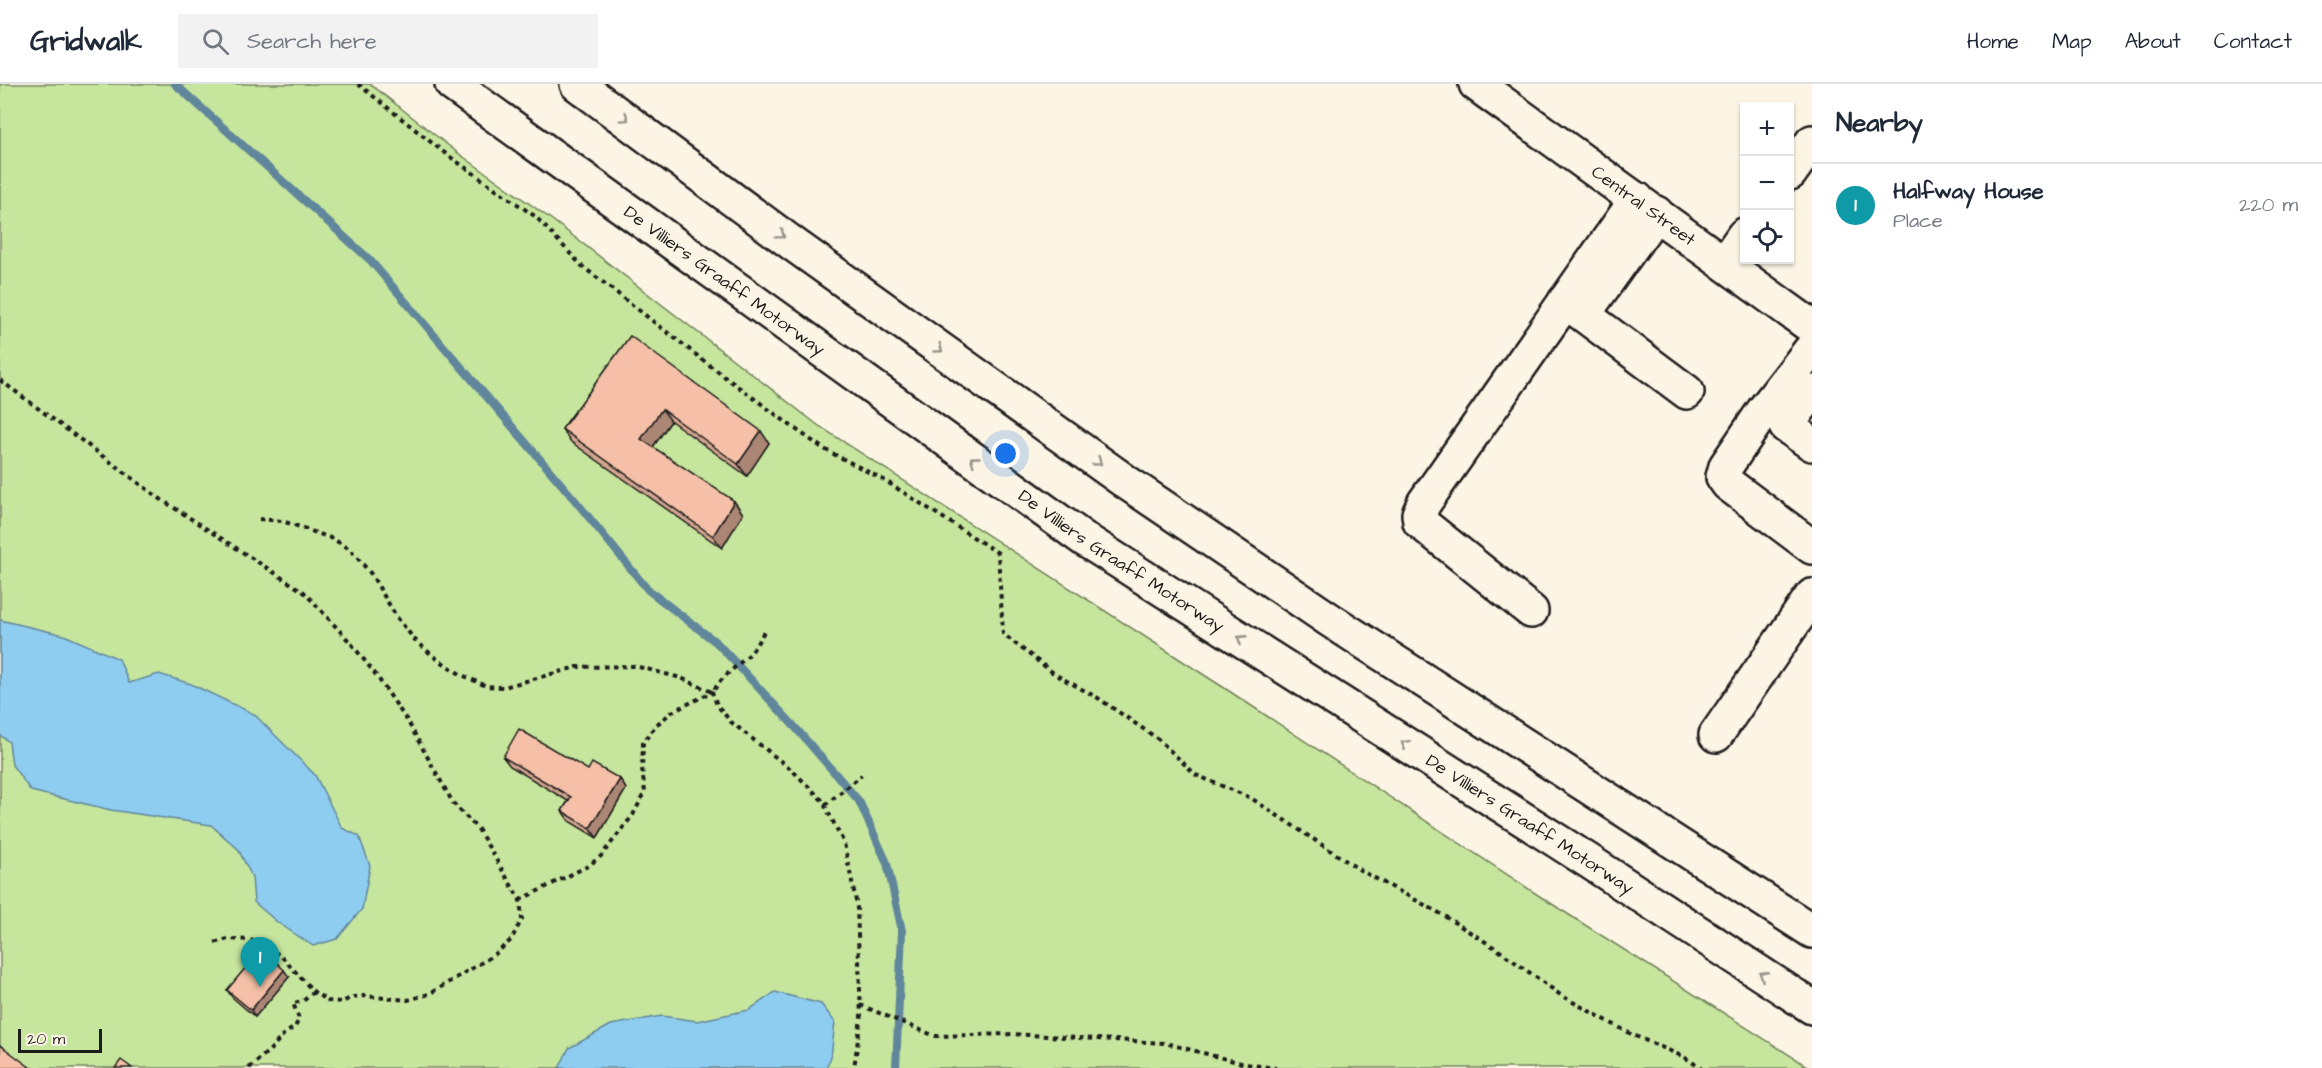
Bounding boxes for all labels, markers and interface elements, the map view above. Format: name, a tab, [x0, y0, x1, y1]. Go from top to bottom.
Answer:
search box	[178, 14, 598, 68]
text: Gridwalk	[30, 22, 142, 61]
icon: search	[199, 25, 232, 58]
text: Search here	[247, 26, 377, 57]
text: Home	[1967, 27, 2019, 56]
text: Map	[2052, 27, 2092, 56]
text: About	[2125, 27, 2181, 56]
text: Contact	[2214, 27, 2292, 56]
map controls	[1740, 102, 1794, 264]
button: +	[1740, 102, 1794, 156]
text: Nearby	[1836, 105, 1923, 141]
one-way arrow	[618, 111, 629, 122]
button: −	[1740, 156, 1794, 210]
street label: Central Street	[1586, 159, 1701, 252]
text: Halfway House	[1893, 176, 2044, 207]
text: 1	[1854, 191, 1857, 219]
text: 220 m	[2239, 191, 2298, 219]
street label: De Villiers Graaff Motorway	[619, 200, 830, 363]
text: Place	[1893, 207, 1943, 235]
button: locate	[1740, 210, 1794, 264]
one-way arrow	[774, 228, 785, 239]
one-way arrow	[933, 342, 944, 353]
your location	[991, 439, 1020, 468]
one-way arrow	[1091, 455, 1102, 466]
one-way arrow	[970, 456, 981, 467]
street label: De Villiers Graaff Motorway	[1013, 484, 1229, 639]
one-way arrow	[1237, 635, 1247, 647]
one-way arrow	[1401, 740, 1412, 751]
street label: De Villiers Graaff Motorway	[1421, 748, 1639, 901]
pin: 1	[240, 938, 280, 987]
one-way arrow	[1759, 971, 1770, 982]
scale bar	[18, 1026, 102, 1054]
text: 20 m	[27, 1028, 65, 1050]

